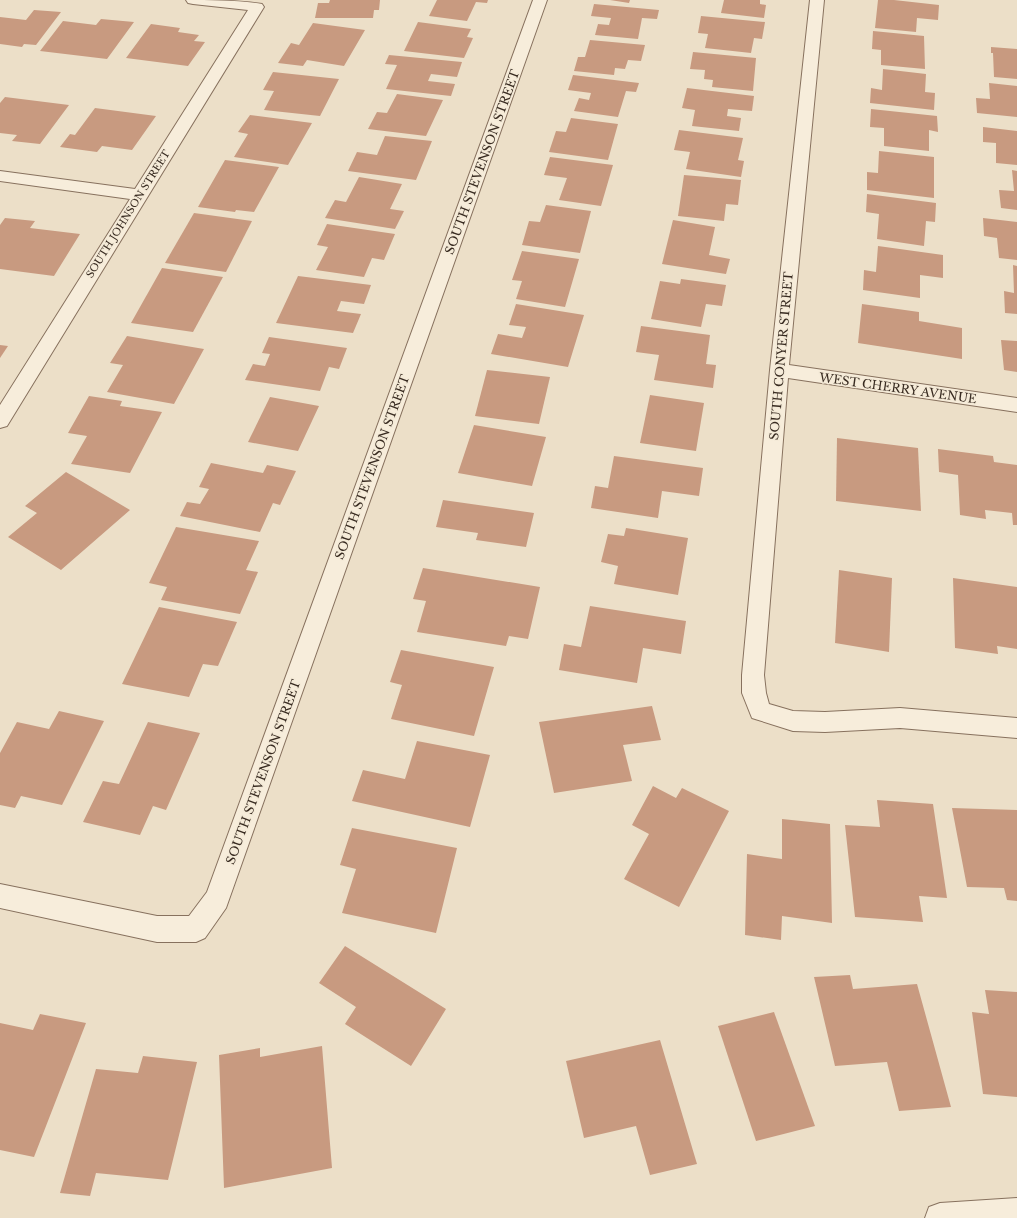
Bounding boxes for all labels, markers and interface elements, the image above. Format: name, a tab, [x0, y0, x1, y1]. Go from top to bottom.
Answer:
street label: SOUTH STEVENSON STREET	[442, 67, 523, 256]
street label: SOUTH JOHNSON STREET	[83, 148, 173, 280]
street label: SOUTH CONYER STREET	[766, 271, 796, 441]
street label: WEST CHERRY AVENUE	[817, 369, 978, 407]
street label: SOUTH STEVENSON STREET	[332, 372, 413, 561]
street label: SOUTH STEVENSON STREET	[223, 677, 304, 866]

